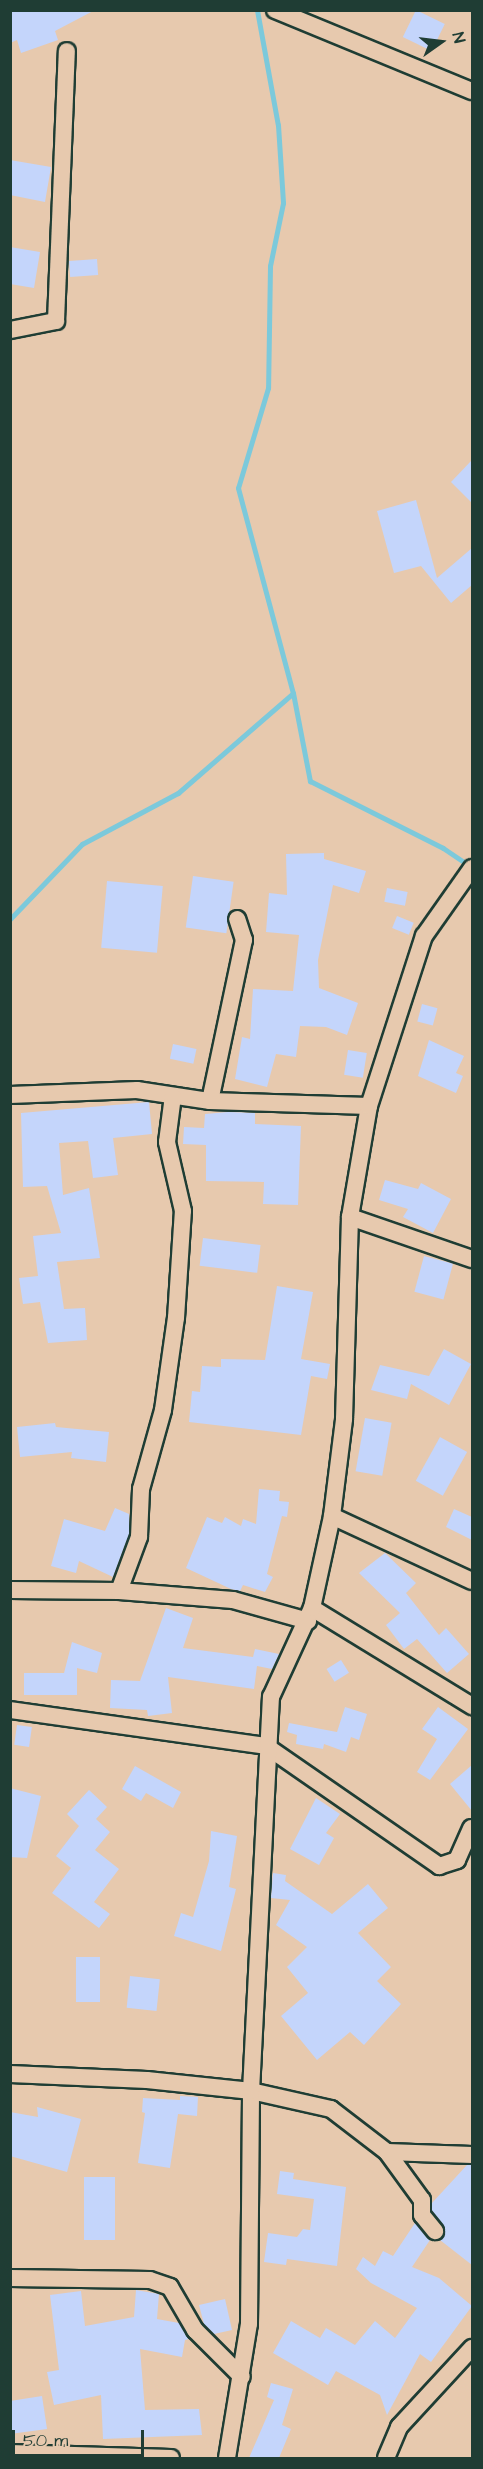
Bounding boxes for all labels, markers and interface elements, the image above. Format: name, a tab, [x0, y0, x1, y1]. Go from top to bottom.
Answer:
north arrow	[411, 12, 471, 72]
text: N	[447, 30, 470, 45]
scale bar	[15, 2418, 147, 2456]
text: 50 m	[23, 2428, 68, 2453]

